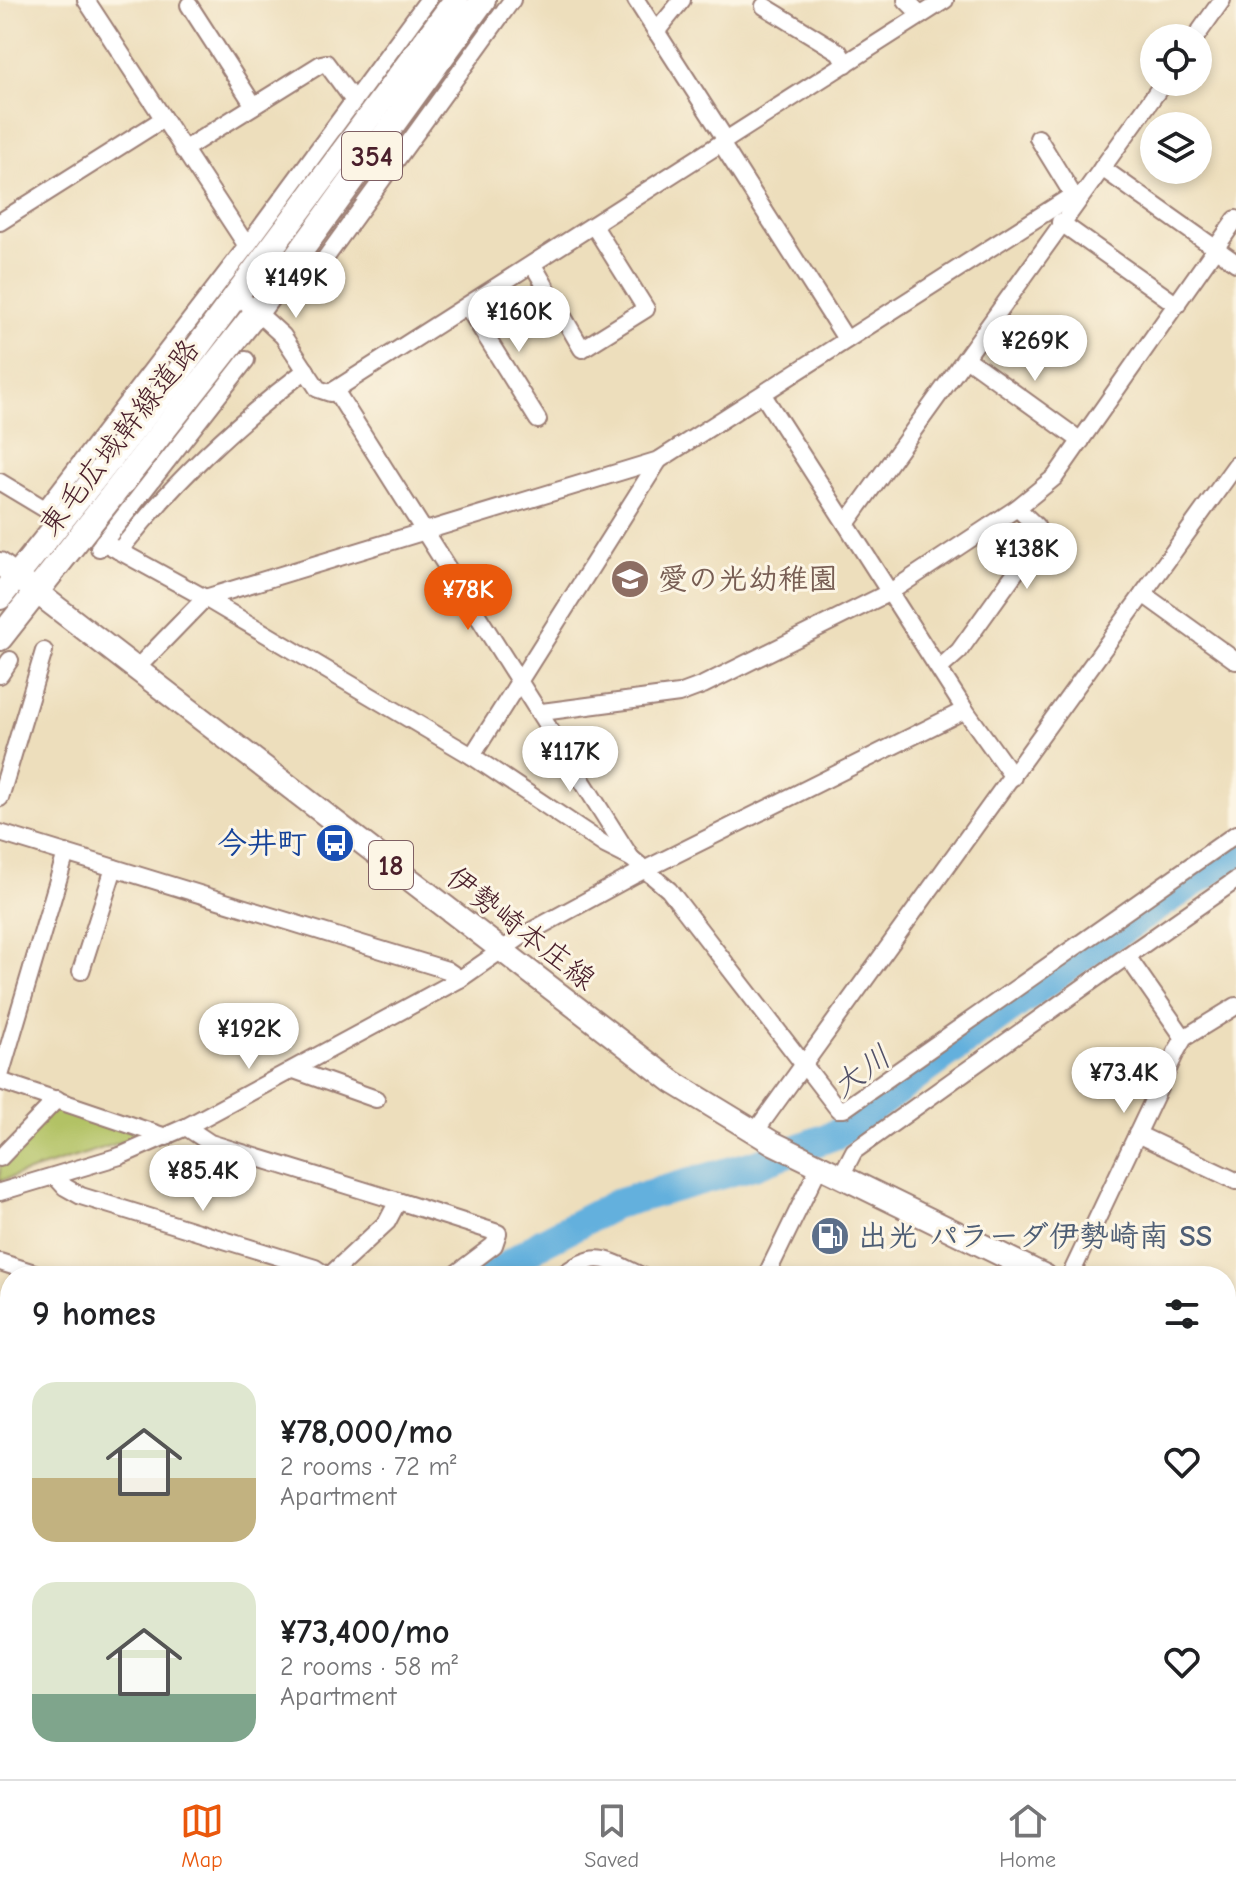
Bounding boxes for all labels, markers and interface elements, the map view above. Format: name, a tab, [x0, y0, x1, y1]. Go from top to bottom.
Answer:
map controls	[1140, 24, 1212, 184]
button: locate	[1140, 24, 1212, 96]
button: layers	[1140, 112, 1212, 184]
road number: 354	[342, 132, 402, 180]
pin: ¥149K	[240, 252, 352, 320]
text: ¥149K	[264, 263, 328, 293]
pin: ¥160K	[463, 286, 575, 354]
text: ¥160K	[486, 297, 552, 327]
pin: ¥269K	[979, 315, 1091, 383]
text: ¥269K	[1001, 326, 1069, 356]
street label: 東毛広域幹線道路	[32, 332, 207, 543]
pin: ¥138K	[971, 523, 1083, 591]
text: ¥138K	[995, 534, 1059, 564]
school or university icon: 愛の光幼稚園	[609, 558, 651, 600]
place label: 愛の光幼稚園	[658, 562, 838, 597]
pin: ¥78K	[421, 564, 515, 632]
text: ¥78K	[442, 575, 494, 605]
pin: ¥117K	[514, 726, 626, 794]
text: ¥117K	[540, 737, 600, 767]
bus stop icon: 今井町	[314, 822, 356, 864]
place label: 今井町	[217, 826, 307, 861]
road number: 18	[369, 841, 413, 889]
street label: 伊勢崎本庄線	[439, 859, 602, 998]
pin: ¥192K	[193, 1003, 305, 1071]
text: ¥192K	[217, 1014, 281, 1044]
water label: 大川	[825, 1038, 898, 1105]
pin: ¥73.4K	[1059, 1047, 1189, 1115]
text: ¥73.4K	[1090, 1058, 1158, 1088]
pin: ¥85.4K	[138, 1145, 268, 1213]
text: ¥85.4K	[167, 1156, 239, 1186]
fuel station icon: 出光 パラーダ伊勢崎南 SS	[809, 1215, 851, 1257]
place label: 出光 パラーダ伊勢崎南 SS	[858, 1219, 1212, 1254]
icon: filters	[1160, 1292, 1204, 1336]
text: 9 homes	[32, 1294, 156, 1334]
text: ¥78,000/mo	[280, 1412, 453, 1452]
icon: home	[96, 1414, 192, 1510]
icon: heart	[1160, 1440, 1204, 1484]
text: 2 rooms · 72 m²	[280, 1452, 457, 1482]
text: Apartment	[280, 1482, 396, 1512]
text: ¥73,400/mo	[280, 1612, 450, 1652]
icon: home	[96, 1614, 192, 1710]
icon: heart	[1160, 1640, 1204, 1684]
text: 2 rooms · 58 m²	[280, 1652, 458, 1682]
text: Apartment	[280, 1682, 396, 1712]
tab: Map	[180, 1799, 224, 1873]
tab: Saved	[584, 1799, 639, 1873]
tab: Home	[999, 1799, 1056, 1873]

